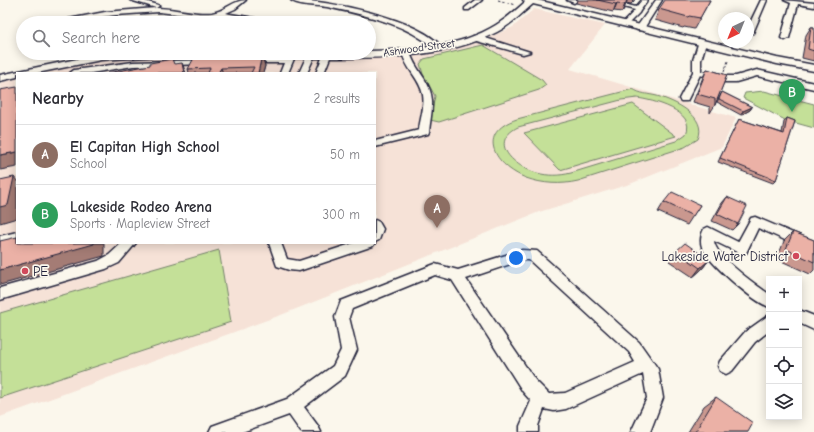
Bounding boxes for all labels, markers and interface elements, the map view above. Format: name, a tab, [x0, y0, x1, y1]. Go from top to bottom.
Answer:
north arrow	[718, 12, 754, 48]
search box	[16, 16, 376, 60]
icon: search	[30, 27, 52, 49]
text: Search here	[62, 29, 140, 47]
street label: Ashwood Street	[382, 36, 456, 59]
pin: B	[779, 79, 805, 112]
text: Nearby	[32, 89, 83, 108]
text: 2 results	[313, 91, 360, 106]
text: El Capitan High School	[70, 138, 220, 156]
text: A	[41, 147, 49, 162]
text: 50 m	[330, 147, 360, 162]
text: School	[70, 156, 107, 171]
pin: A	[424, 195, 450, 228]
text: Lakeside Rodeo Arena	[70, 198, 212, 216]
text: B	[41, 207, 49, 222]
text: 300 m	[322, 207, 360, 222]
text: Sports · Mapleview Street	[70, 216, 210, 231]
your location	[506, 248, 526, 268]
place label: Lakeside Water District	[662, 249, 789, 264]
marker: Lakeside Water District	[791, 251, 801, 261]
place label: PE	[33, 264, 48, 279]
marker: PE	[20, 266, 30, 276]
map controls	[766, 276, 802, 420]
button: +	[766, 276, 802, 312]
button: −	[766, 312, 802, 348]
button: locate	[766, 348, 802, 384]
button: layers	[766, 384, 802, 420]

